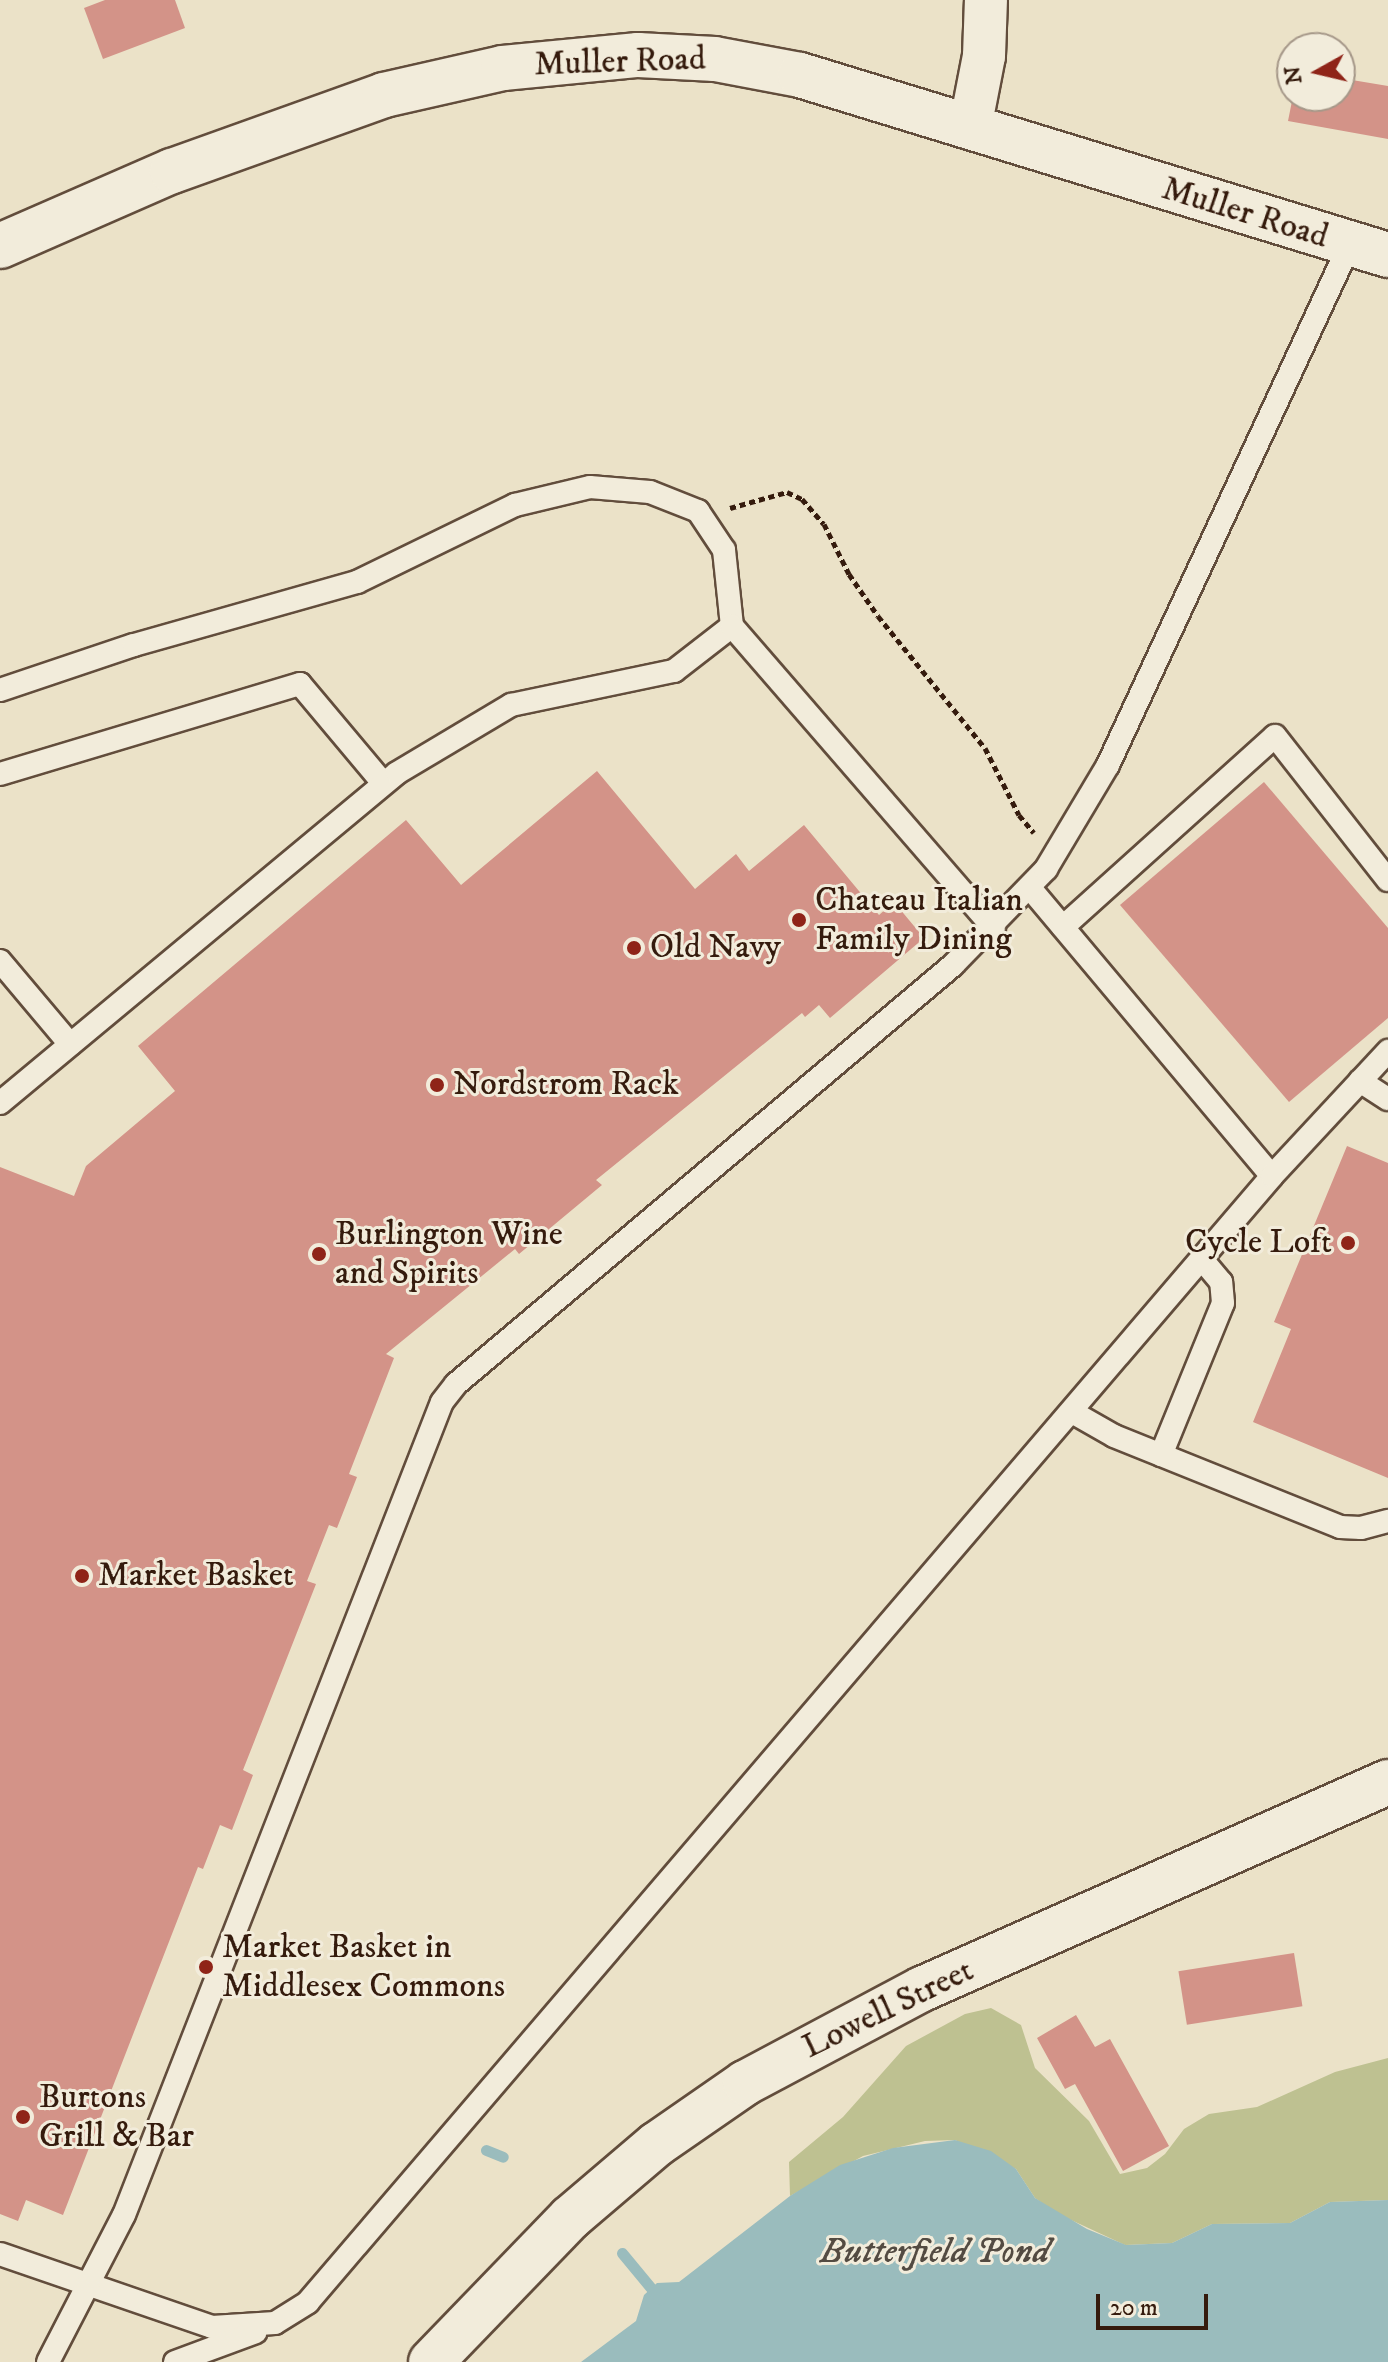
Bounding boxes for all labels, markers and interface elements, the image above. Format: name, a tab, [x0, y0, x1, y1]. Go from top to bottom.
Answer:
north arrow	[1276, 32, 1356, 112]
street label: Muller Road	[533, 39, 707, 85]
text: N	[1279, 64, 1308, 86]
street label: Muller Road	[1157, 168, 1333, 258]
place label: Chateau Italian Family Dining	[815, 880, 1023, 960]
marker: Chateau Italian Family Dining	[790, 911, 808, 929]
place label: Old Navy	[650, 928, 781, 968]
marker: Old Navy	[625, 939, 643, 957]
place label: Nordstrom Rack	[453, 1065, 679, 1105]
marker: Nordstrom Rack	[428, 1076, 446, 1094]
place label: Burlington Wine and Spirits	[335, 1214, 563, 1294]
place label: Cycle Loft	[1185, 1223, 1332, 1263]
marker: Cycle Loft	[1339, 1234, 1357, 1252]
marker: Burlington Wine and Spirits	[310, 1245, 328, 1263]
place label: Market Basket	[98, 1556, 294, 1596]
marker: Market Basket	[73, 1567, 91, 1585]
place label: Market Basket in Middlesex Commons	[222, 1927, 505, 2006]
street label: Lowell Street	[796, 1950, 980, 2068]
marker: Market Basket in Middlesex Commons	[197, 1958, 215, 1976]
place label: Burtons Grill & Bar	[39, 2077, 194, 2156]
marker: Burtons Grill & Bar	[14, 2108, 32, 2126]
water label: Butterfield Pond	[820, 2230, 1050, 2274]
scale bar	[1100, 2278, 1212, 2328]
text: 20 m	[1110, 2293, 1158, 2323]

